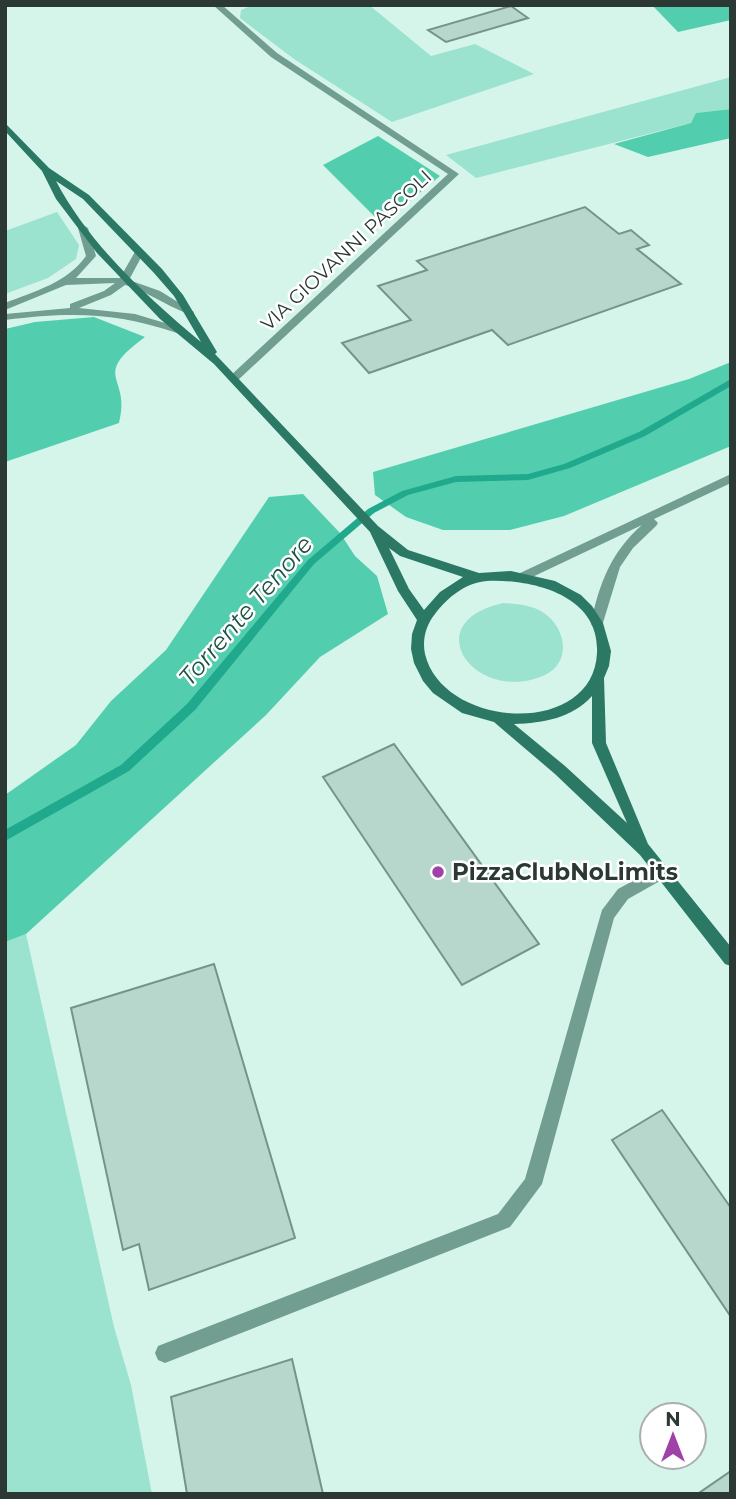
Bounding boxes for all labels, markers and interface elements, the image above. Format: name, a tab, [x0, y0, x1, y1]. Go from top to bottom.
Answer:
street label: VIA GIOVANNI PASCOLI	[256, 165, 436, 335]
water label: Torrente Tenore	[173, 530, 319, 692]
place label: PizzaClubNoLimits	[452, 858, 678, 886]
marker: PizzaClubNoLimits	[430, 864, 446, 880]
north arrow	[638, 1401, 708, 1471]
text: N	[665, 1408, 681, 1431]

